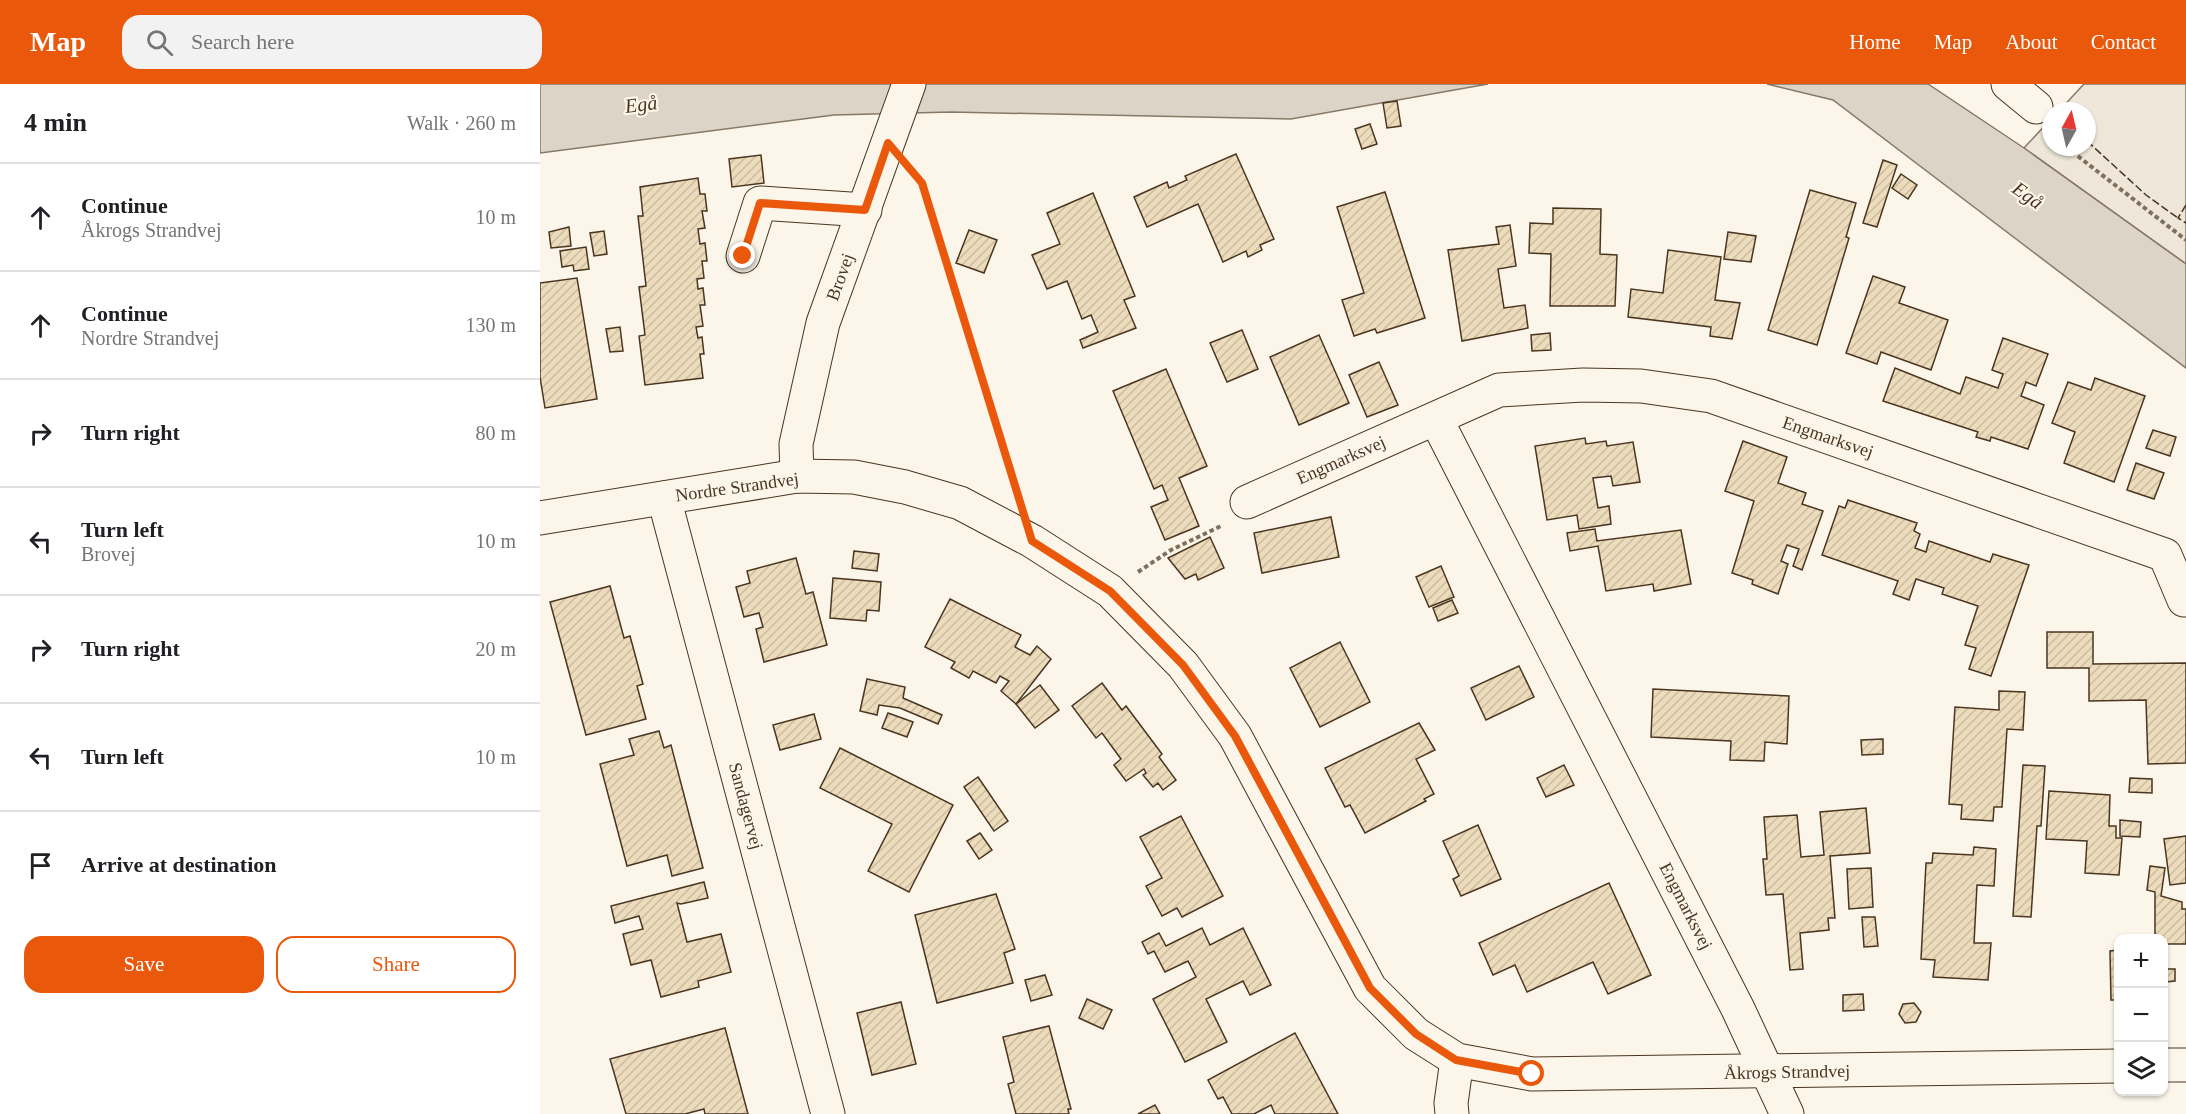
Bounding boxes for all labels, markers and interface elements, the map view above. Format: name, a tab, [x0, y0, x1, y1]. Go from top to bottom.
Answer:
search box	[122, 15, 542, 69]
text: Map	[30, 26, 86, 57]
icon: search	[143, 26, 176, 59]
text: Search here	[191, 29, 294, 54]
text: Home	[1849, 30, 1901, 54]
text: Map	[1934, 30, 1972, 54]
text: About	[2005, 30, 2058, 54]
text: Contact	[2091, 30, 2156, 54]
water label: Egå	[623, 91, 658, 118]
north arrow	[2042, 102, 2096, 156]
text: 4 min	[24, 108, 87, 137]
text: Walk · 260 m	[407, 112, 516, 134]
water label: Egå	[2007, 176, 2048, 214]
text: Continue	[81, 193, 168, 218]
icon: ahead	[24, 201, 57, 234]
text: 10 m	[475, 206, 516, 228]
text: Åkrogs Strandvej	[81, 219, 222, 241]
route end	[729, 242, 755, 268]
street label: Brovej	[822, 251, 858, 303]
text: Continue	[81, 301, 168, 326]
icon: ahead	[24, 309, 57, 342]
text: 130 m	[465, 314, 516, 336]
text: Nordre Strandvej	[81, 327, 219, 349]
street label: Engmarksvej	[1780, 412, 1876, 462]
icon: right	[24, 417, 57, 450]
text: Turn right	[81, 420, 180, 445]
text: 80 m	[475, 422, 516, 444]
street label: Engmarksvej	[1294, 432, 1388, 488]
street label: Nordre Strandvej	[674, 468, 800, 506]
text: Turn left	[81, 517, 164, 542]
icon: left	[24, 525, 57, 558]
text: 10 m	[475, 530, 516, 552]
text: Brovej	[81, 543, 135, 565]
icon: right	[24, 633, 57, 666]
text: Turn right	[81, 636, 180, 661]
text: 20 m	[475, 638, 516, 660]
icon: left	[24, 741, 57, 774]
text: Turn left	[81, 744, 164, 769]
text: 10 m	[475, 746, 516, 768]
street label: Sandagervej	[725, 760, 767, 852]
icon: arrive	[24, 849, 57, 882]
text: Arrive at destination	[81, 852, 277, 877]
street label: Engmarksvej	[1656, 859, 1716, 953]
map controls	[2114, 934, 2168, 1096]
button: +	[2114, 934, 2168, 988]
button: Save	[24, 936, 264, 993]
button: Share	[276, 936, 516, 993]
button: −	[2114, 988, 2168, 1042]
button: layers	[2114, 1042, 2168, 1096]
route start	[1518, 1060, 1544, 1086]
street label: Åkrogs Strandvej	[1724, 1061, 1850, 1083]

